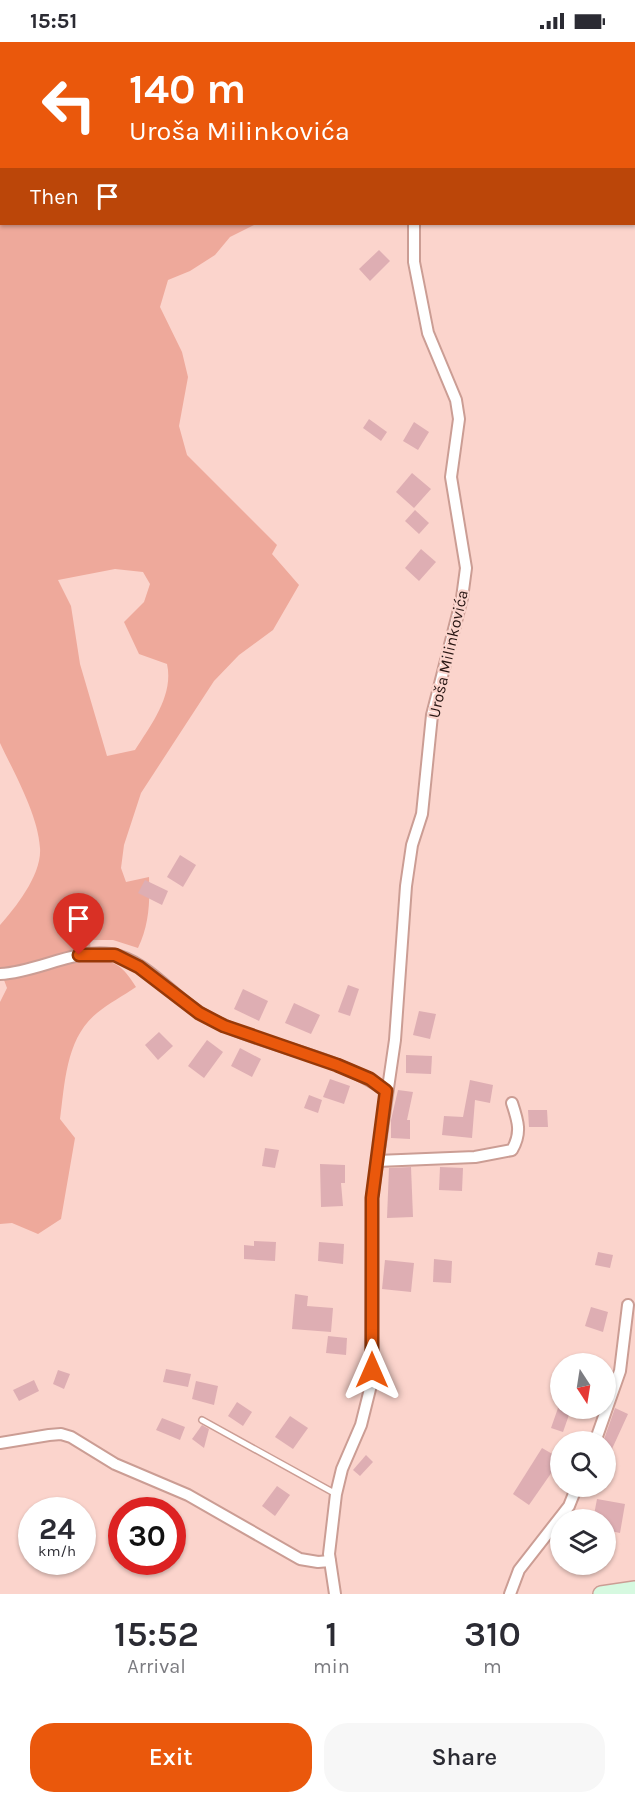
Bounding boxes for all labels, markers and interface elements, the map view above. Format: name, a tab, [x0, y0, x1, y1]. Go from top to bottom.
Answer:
text: 15:51	[30, 8, 77, 34]
text: 140 m	[129, 64, 246, 114]
icon: left	[30, 66, 108, 144]
text: Uroša Milinkovića	[129, 115, 350, 147]
icon: arrive	[91, 180, 124, 213]
text: Then	[30, 184, 79, 210]
street label: Uroša Milinkovića	[424, 588, 472, 720]
pin	[53, 893, 104, 955]
icon: arrive	[62, 902, 95, 935]
position arrow	[340, 1338, 404, 1402]
north arrow	[550, 1353, 616, 1419]
map controls	[550, 1353, 616, 1575]
button: search	[550, 1431, 616, 1497]
speed limit sign: 30	[108, 1497, 186, 1575]
button: layers	[550, 1509, 616, 1575]
text: 24	[39, 1511, 75, 1547]
text: km/h	[38, 1542, 76, 1560]
text: 15:52	[114, 1613, 199, 1655]
text: 1	[325, 1613, 338, 1655]
text: 310	[464, 1613, 521, 1655]
text: Arrival	[127, 1655, 186, 1678]
text: min	[313, 1655, 350, 1678]
text: m	[483, 1655, 502, 1678]
button: Exit	[30, 1723, 312, 1792]
button: Share	[324, 1723, 605, 1792]

